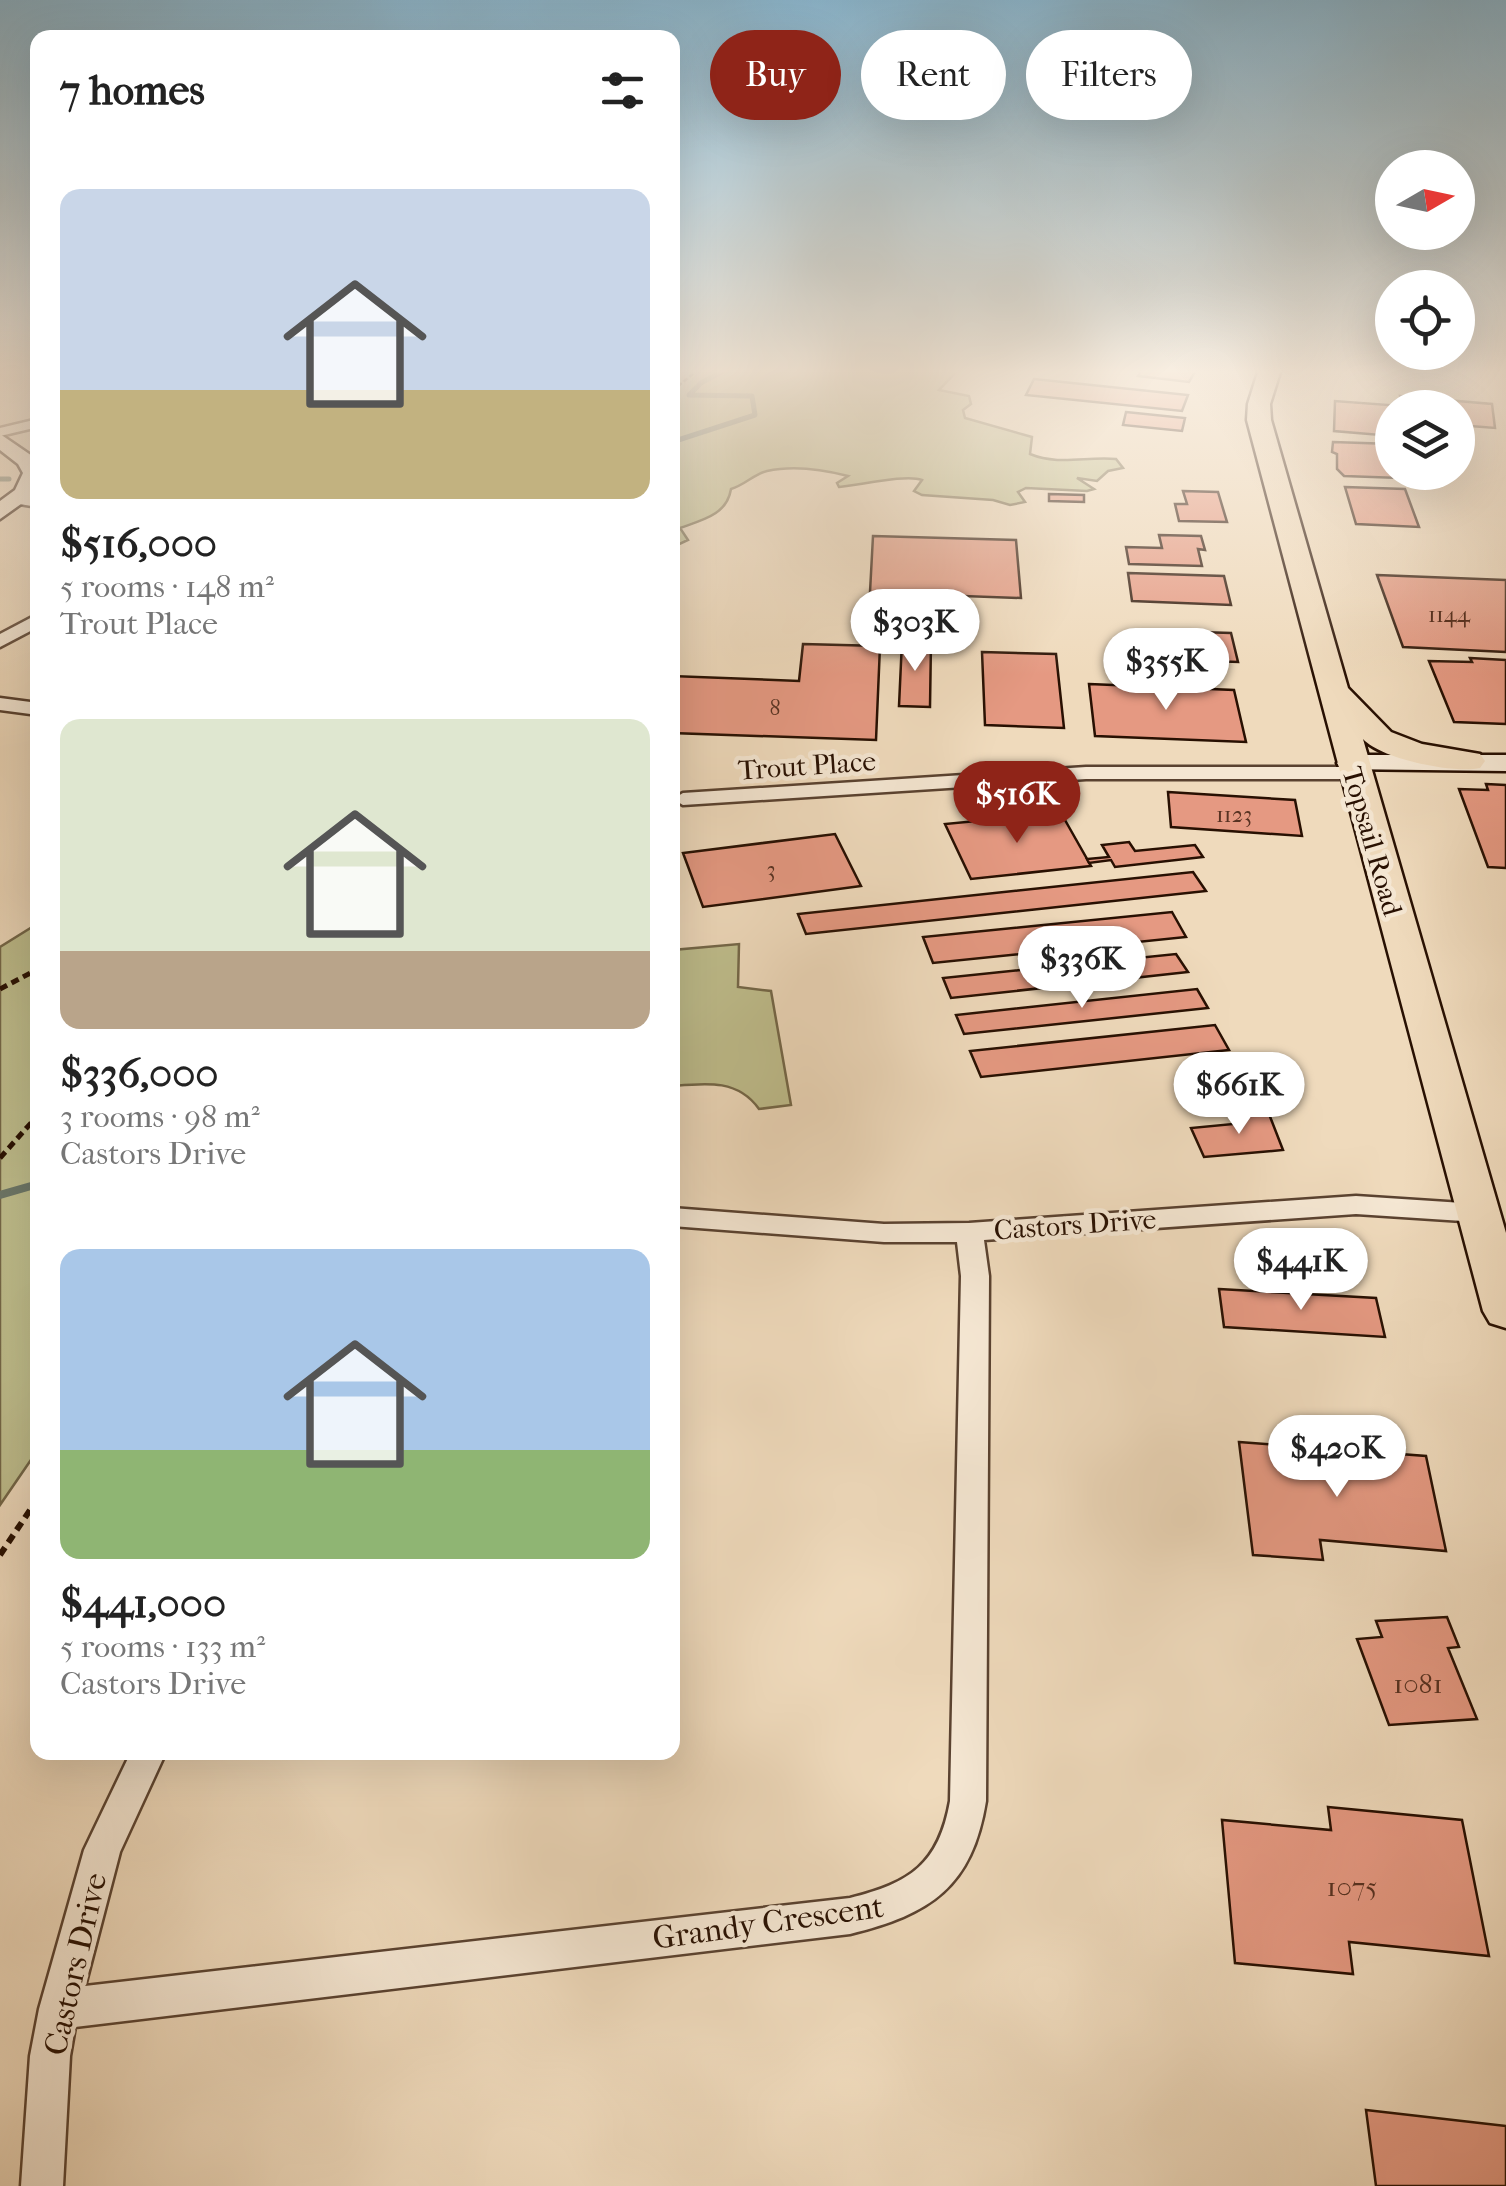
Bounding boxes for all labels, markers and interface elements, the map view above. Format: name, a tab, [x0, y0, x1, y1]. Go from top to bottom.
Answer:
chip: Buy	[710, 30, 841, 120]
chip: Rent	[861, 30, 1006, 120]
chip: Filters	[1026, 30, 1192, 120]
icon: filters	[595, 63, 650, 118]
text: 7 homes	[60, 66, 205, 115]
north arrow	[1375, 150, 1475, 250]
map controls	[1375, 150, 1475, 490]
icon: home	[265, 254, 445, 434]
button: locate	[1375, 270, 1475, 370]
button: layers	[1375, 390, 1475, 490]
text: $516,000	[60, 519, 217, 568]
text: 5 rooms · 148 m²	[60, 568, 274, 605]
pin: $303K	[845, 589, 985, 674]
house number: 1144	[1428, 602, 1471, 628]
text: $303K	[873, 603, 957, 640]
text: Trout Place	[60, 605, 218, 642]
pin: $355K	[1096, 628, 1236, 713]
text: $355K	[1125, 642, 1207, 679]
house number: 8	[769, 695, 781, 721]
street label: Trout Place	[737, 744, 877, 787]
pin: $516K	[947, 761, 1087, 846]
street label: Topsail Road	[1336, 763, 1410, 920]
text: $516K	[975, 775, 1059, 812]
icon: home	[265, 784, 445, 964]
house number: 1123	[1216, 802, 1252, 828]
house number: 3	[766, 857, 776, 883]
pin: $336K	[1012, 926, 1152, 1011]
text: $336K	[1040, 940, 1124, 977]
text: $336,000	[60, 1049, 219, 1098]
pin: $661K	[1169, 1052, 1309, 1137]
text: $661K	[1196, 1066, 1282, 1103]
text: 3 rooms · 98 m²	[60, 1098, 260, 1135]
text: Castors Drive	[60, 1135, 246, 1172]
street label: Castors Drive	[993, 1202, 1158, 1247]
pin: $441K	[1231, 1228, 1371, 1313]
text: $441K	[1256, 1242, 1346, 1279]
icon: home	[265, 1314, 445, 1494]
pin: $420K	[1267, 1415, 1407, 1500]
text: $420K	[1290, 1429, 1384, 1466]
text: $441,000	[60, 1579, 226, 1628]
text: 5 rooms · 133 m²	[60, 1628, 265, 1665]
text: Castors Drive	[60, 1665, 246, 1702]
house number: 1081	[1393, 1667, 1443, 1700]
street label: Castors Drive	[37, 1869, 114, 2059]
house number: 1075	[1327, 1870, 1377, 1903]
street label: Grandy Crescent	[650, 1888, 886, 1957]

